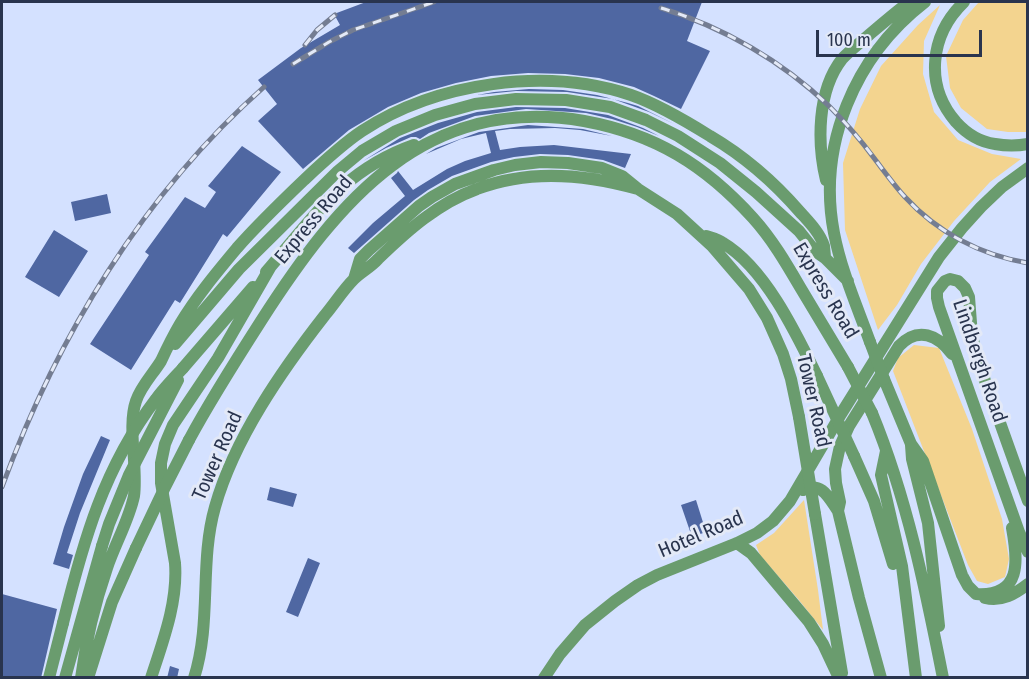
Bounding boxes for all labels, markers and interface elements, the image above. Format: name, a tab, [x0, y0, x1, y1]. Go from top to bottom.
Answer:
scale bar	[819, 18, 986, 56]
text: 100 m	[827, 29, 871, 51]
street label: Express Road	[270, 171, 358, 269]
street label: Express Road	[787, 238, 863, 344]
street label: Lindbergh Road	[947, 296, 1011, 426]
street label: Tower Road	[791, 352, 835, 450]
street label: Tower Road	[188, 408, 248, 504]
street label: Hotel Road	[655, 506, 747, 564]

